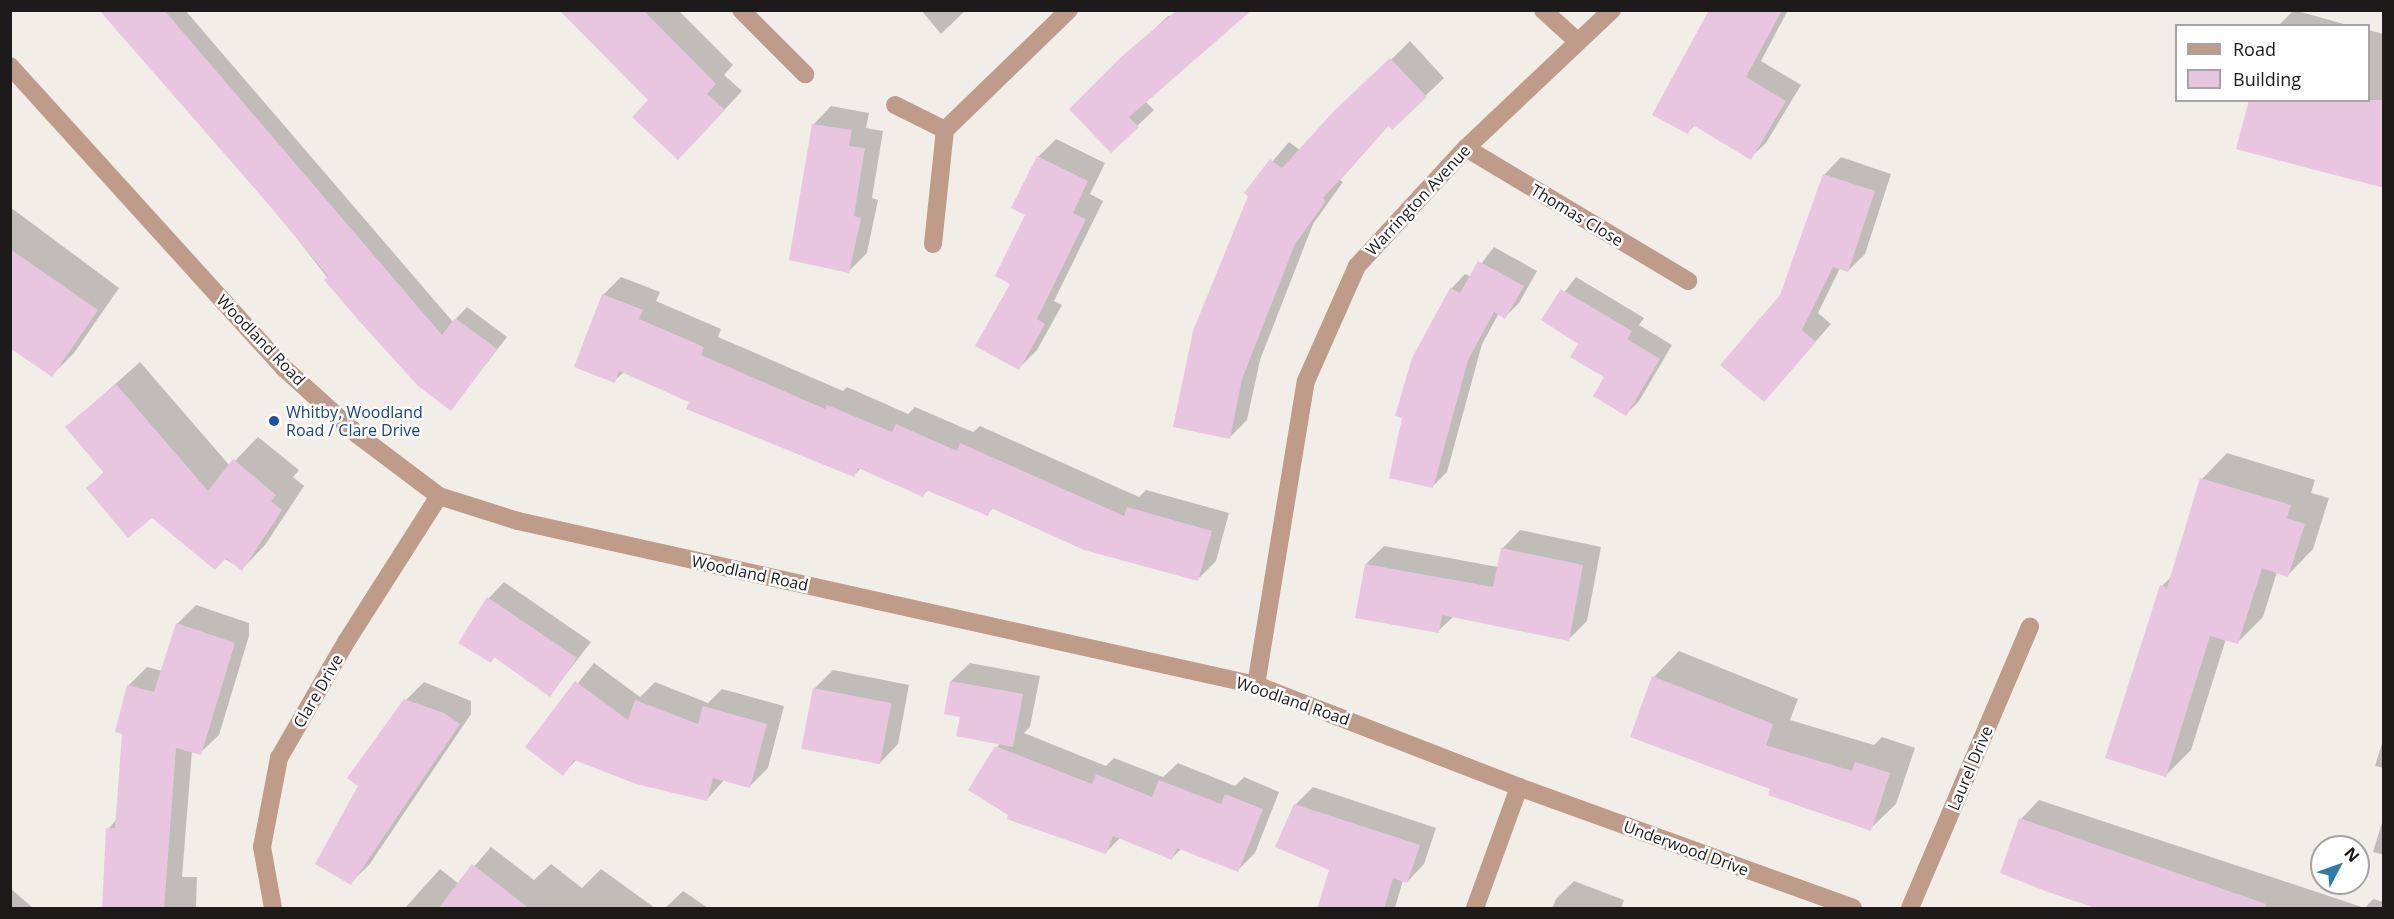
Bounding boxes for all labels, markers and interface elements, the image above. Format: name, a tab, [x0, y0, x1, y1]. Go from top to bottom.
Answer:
legend	[2175, 24, 2370, 102]
text: Road	[2233, 37, 2276, 61]
text: Building	[2233, 67, 2301, 91]
street label: Warrington Avenue	[1362, 141, 1474, 259]
street label: Thomas Close	[1527, 180, 1627, 250]
street label: Woodland Road	[213, 291, 309, 389]
place label: Whitby, Woodland Road / Clare Drive	[286, 402, 423, 440]
marker: Whitby, Woodland Road / Clare Drive	[267, 414, 281, 428]
street label: Woodland Road	[690, 551, 810, 595]
street label: Clare Drive	[289, 651, 347, 731]
street label: Woodland Road	[1234, 673, 1352, 729]
street label: Laurel Drive	[1944, 723, 1996, 813]
street label: Underwood Drive	[1621, 816, 1751, 880]
north arrow	[2310, 835, 2370, 895]
text: N	[2339, 842, 2365, 867]

